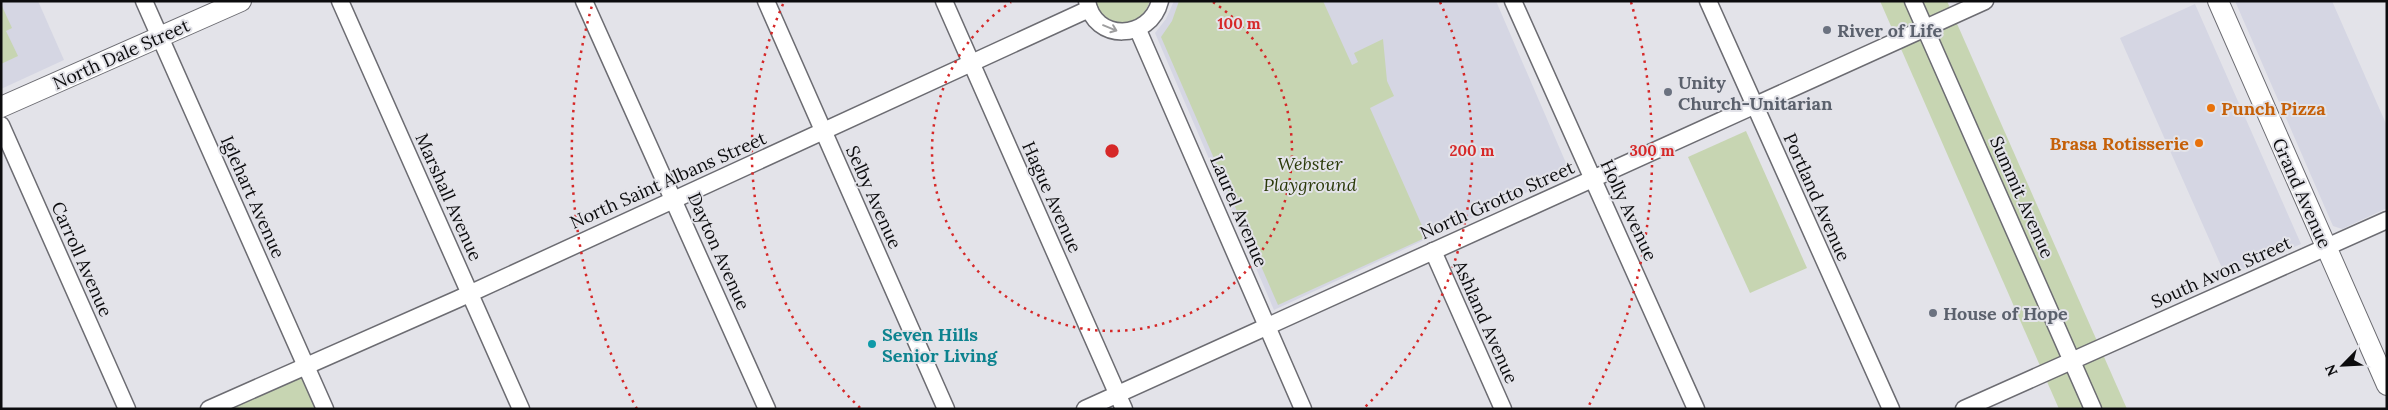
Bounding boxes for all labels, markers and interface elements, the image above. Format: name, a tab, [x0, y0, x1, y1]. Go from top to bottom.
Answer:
street label: North Dale Street	[49, 13, 193, 95]
text: 100 m	[1218, 14, 1261, 33]
place label: River of Life	[1837, 19, 1942, 42]
one-way arrow	[1102, 24, 1117, 33]
marker: River of Life	[1821, 24, 1833, 36]
place label: Unity Church-Unitarian	[1678, 71, 1833, 115]
marker: Unity Church-Unitarian	[1662, 86, 1674, 98]
place label: Punch Pizza	[2221, 97, 2326, 120]
marker: Punch Pizza	[2205, 102, 2217, 114]
street label: North Saint Albans Street	[566, 126, 770, 234]
street label: Marshall Avenue	[411, 129, 488, 265]
street label: Portland Avenue	[1778, 129, 1856, 265]
street label: Iglehart Avenue	[216, 132, 290, 262]
street label: Summit Avenue	[1985, 132, 2059, 262]
place label: Brasa Rotisserie	[2049, 132, 2189, 155]
street label: Grand Avenue	[2267, 134, 2337, 252]
marker: Brasa Rotisserie	[2193, 137, 2205, 149]
street label: Hague Avenue	[1017, 138, 1087, 256]
text: 200 m	[1450, 141, 1495, 160]
text: 300 m	[1629, 141, 1675, 160]
street label: Selby Avenue	[841, 142, 907, 252]
centre of rings	[1103, 142, 1121, 160]
street label: Laurel Avenue	[1205, 152, 1273, 270]
park label: Webster Playground	[1263, 152, 1357, 196]
street label: North Grotto Street	[1416, 156, 1578, 244]
street label: Holly Avenue	[1595, 156, 1663, 265]
street label: Dayton Avenue	[683, 189, 755, 314]
street label: Carroll Avenue	[46, 198, 118, 320]
street label: South Avon Street	[2147, 231, 2295, 313]
street label: Ashland Avenue	[1448, 256, 1523, 387]
place label: House of Hope	[1943, 302, 2068, 325]
marker: House of Hope	[1927, 307, 1939, 319]
place label: Seven Hills Senior Living	[882, 323, 998, 367]
marker: Seven Hills Senior Living	[866, 338, 878, 350]
north arrow	[2318, 340, 2368, 390]
text: N	[2321, 362, 2342, 379]

